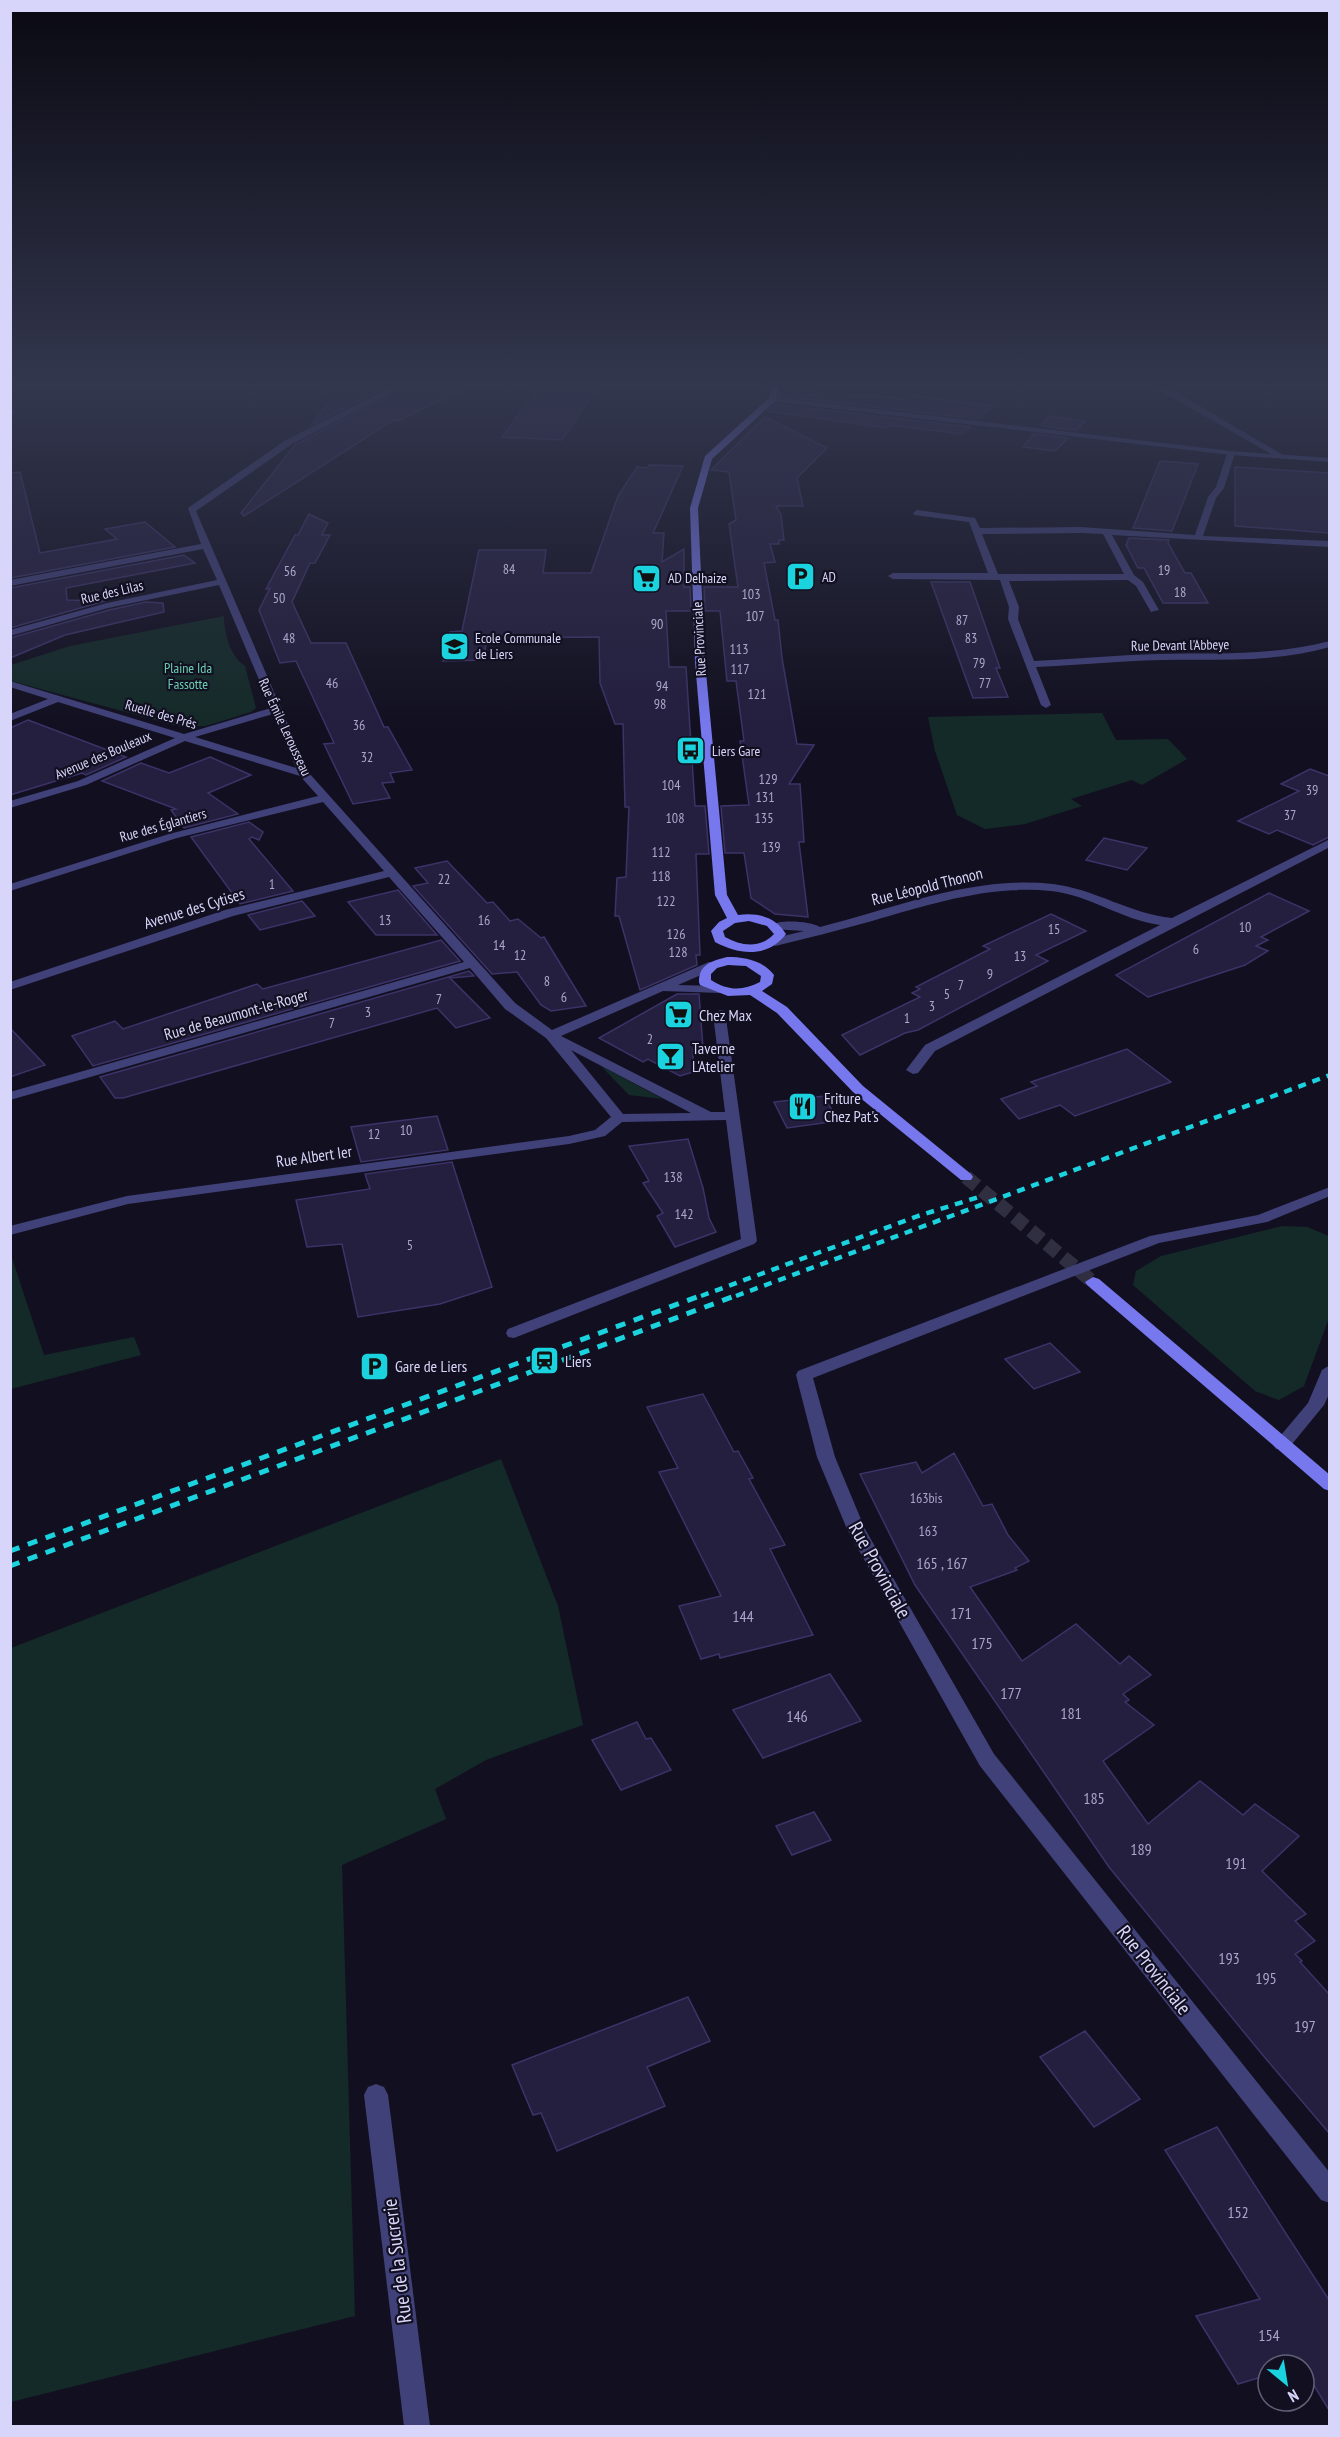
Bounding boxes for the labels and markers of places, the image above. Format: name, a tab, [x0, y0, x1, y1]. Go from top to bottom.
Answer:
parking icon: AD	[785, 561, 817, 593]
supermarket icon: AD Delhaize	[631, 562, 663, 594]
place label: AD	[822, 568, 836, 586]
place label: AD Delhaize	[668, 569, 727, 587]
place label: Ecole Communale de Liers	[475, 629, 561, 663]
school or university icon: Ecole Communale de Liers	[438, 630, 470, 662]
bus stop icon: Liers Gare	[675, 735, 707, 767]
place label: Liers Gare	[712, 742, 760, 760]
supermarket icon: Chez Max	[662, 999, 694, 1031]
place label: Chez Max	[699, 1005, 752, 1025]
place label: Taverne L'Atelier	[692, 1038, 735, 1076]
bar icon: Taverne L'Atelier	[655, 1041, 687, 1073]
place label: Friture Chez Pat's	[824, 1088, 879, 1126]
restaurant icon: Friture Chez Pat's	[787, 1091, 819, 1123]
station icon: Liers	[528, 1345, 560, 1377]
parking icon: Gare de Liers	[358, 1350, 390, 1382]
place label: Liers	[565, 1351, 592, 1371]
place label: Gare de Liers	[395, 1356, 467, 1376]

